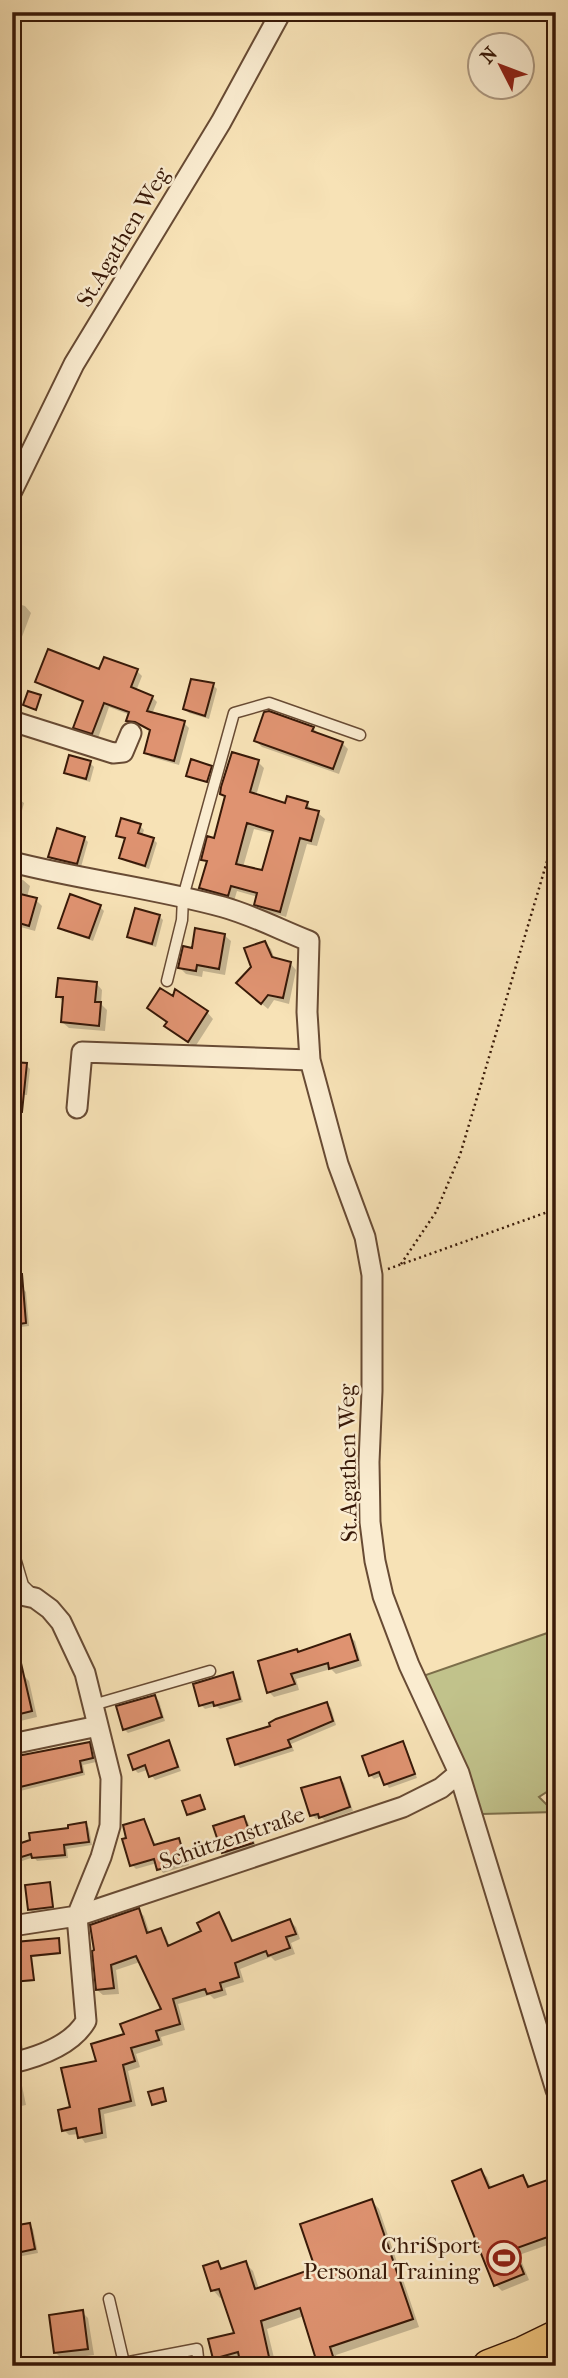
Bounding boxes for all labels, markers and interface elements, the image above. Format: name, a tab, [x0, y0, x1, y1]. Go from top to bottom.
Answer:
north arrow	[466, 32, 536, 102]
text: N	[476, 42, 502, 68]
street label: St.Agathen Weg	[71, 162, 176, 312]
street label: St.Agathen Weg	[333, 1383, 363, 1542]
street label: Schützenstraße	[156, 1801, 308, 1875]
place label: ChriSport Personal Training	[303, 2232, 481, 2285]
sports icon: ChriSport Personal Training	[485, 2239, 523, 2277]

